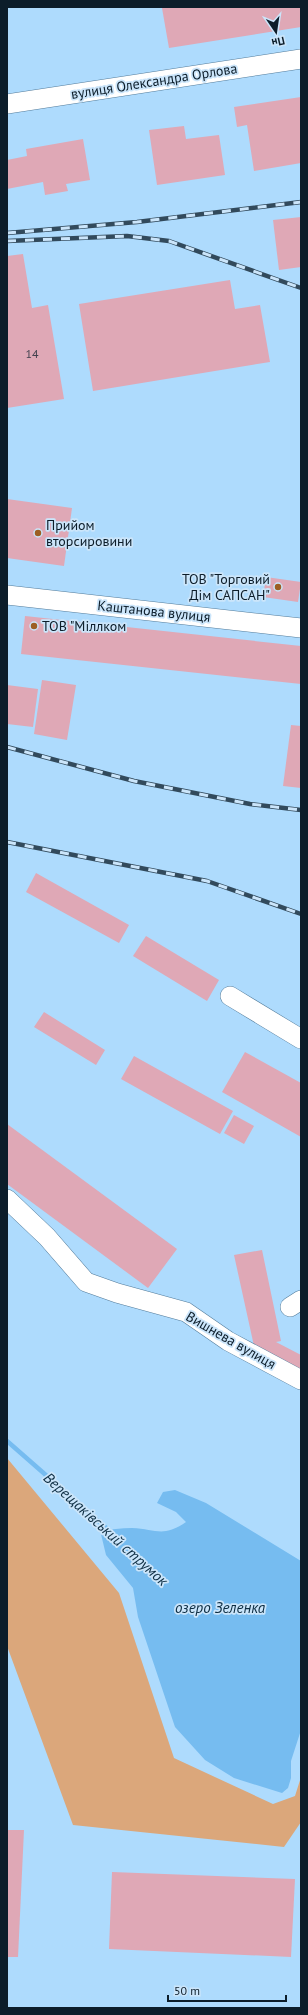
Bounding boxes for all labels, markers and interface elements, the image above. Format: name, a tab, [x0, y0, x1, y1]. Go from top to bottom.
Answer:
north arrow	[256, 12, 296, 52]
text: Пн	[270, 33, 286, 50]
street label: вулиця Олександра Орлова	[70, 59, 238, 103]
house number: 14	[25, 346, 39, 361]
place label: Прийом вторсировини	[46, 516, 132, 550]
marker: Прийом вторсировини	[33, 528, 43, 538]
place label: ТОВ "Торговий Дім САПСАН"	[182, 570, 270, 604]
marker: ТОВ "Торговий Дім САПСАН"	[273, 582, 283, 592]
street label: Каштанова вулиця	[97, 596, 211, 626]
place label: ТОВ "Міллком	[42, 617, 126, 635]
marker: ТОВ "Міллком	[29, 621, 39, 631]
street label: Вишнева вулиця	[183, 1307, 279, 1373]
water label: Верещаківський струмок	[40, 1468, 173, 1591]
water label: озеро Зеленка	[175, 1598, 266, 1617]
scale bar	[168, 1977, 286, 2003]
text: 50 m	[174, 1983, 200, 1998]

